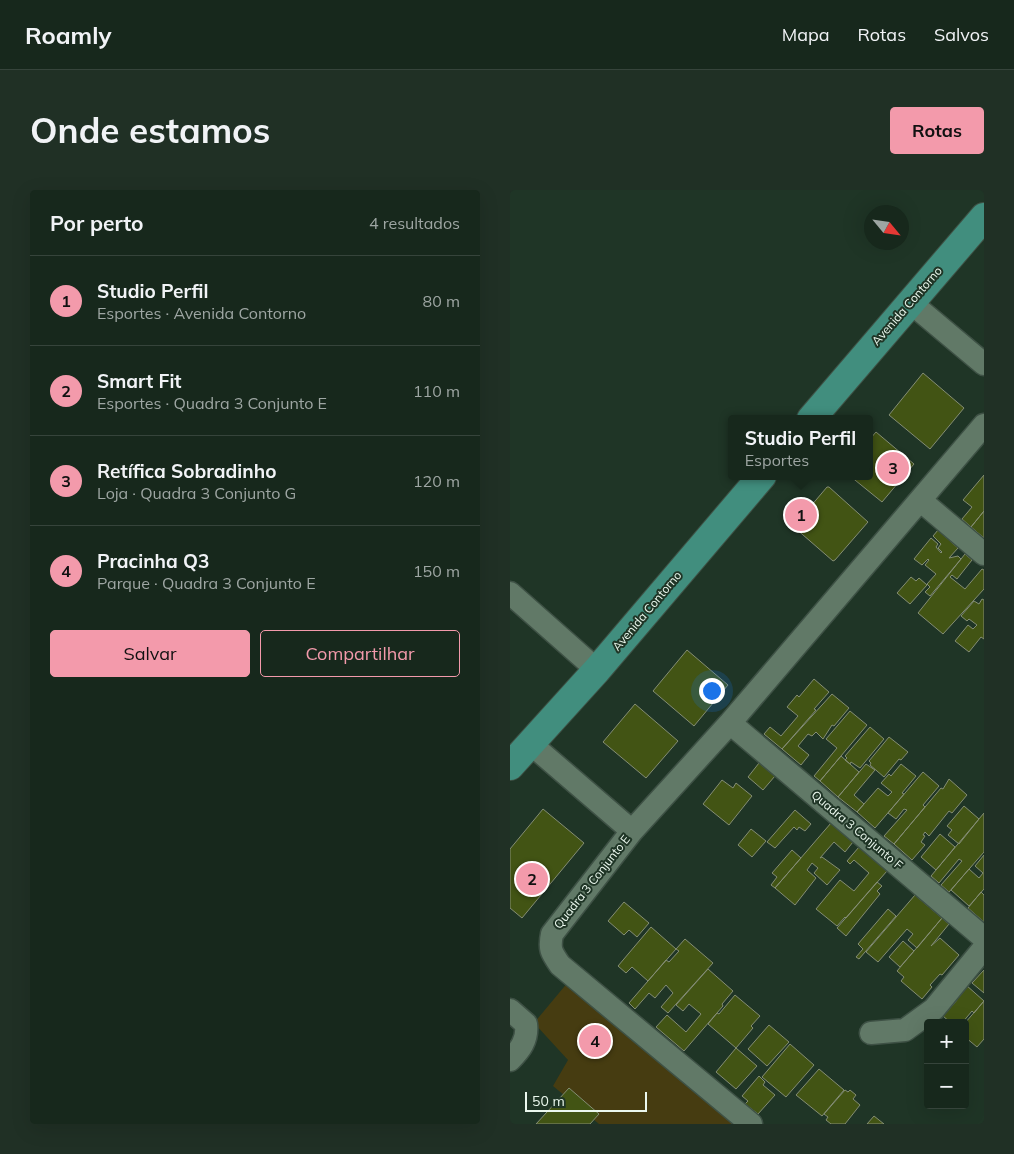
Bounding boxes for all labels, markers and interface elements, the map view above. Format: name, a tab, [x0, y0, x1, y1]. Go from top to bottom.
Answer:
text: Roamly	[25, 20, 112, 50]
text: Mapa	[782, 23, 830, 46]
text: Rotas	[858, 23, 906, 46]
text: Salvos	[934, 23, 989, 46]
button: Rotas	[890, 107, 984, 154]
text: Onde estamos	[30, 108, 270, 152]
north arrow	[864, 205, 909, 250]
text: Por perto	[50, 210, 144, 236]
text: 4 resultados	[369, 213, 460, 233]
street label: Avenida Contorno	[868, 263, 945, 348]
text: Studio Perfil	[97, 279, 208, 303]
text: 1	[61, 291, 71, 311]
text: 80 m	[423, 291, 460, 311]
text: Esportes · Avenida Contorno	[97, 303, 306, 323]
text: Smart Fit	[97, 369, 182, 393]
text: 2	[61, 381, 71, 401]
text: 110 m	[413, 381, 460, 401]
text: Esportes · Quadra 3 Conjunto E	[97, 393, 327, 413]
popup	[728, 415, 873, 480]
text: Studio Perfil	[745, 426, 856, 450]
pin: 3	[877, 449, 909, 487]
text: Esportes	[745, 450, 809, 470]
text: Retífica Sobradinho	[97, 459, 276, 483]
text: 3	[61, 471, 71, 491]
text: 120 m	[413, 471, 460, 491]
text: Loja · Quadra 3 Conjunto G	[97, 483, 296, 503]
pin: 1	[785, 496, 817, 534]
text: Pracinha Q3	[97, 549, 209, 573]
text: 4	[61, 561, 71, 581]
text: 150 m	[413, 561, 460, 581]
street label: Avenida Contorno	[609, 568, 684, 654]
text: Parque · Quadra 3 Conjunto E	[97, 573, 316, 593]
button: Salvar	[50, 630, 250, 677]
button: Compartilhar	[260, 630, 460, 677]
your location	[699, 678, 725, 704]
street label: Quadra 3 Conjunto F	[808, 787, 906, 872]
street label: Quadra 3 Conjunto E	[550, 832, 633, 932]
pin: 2	[516, 860, 548, 898]
map controls	[924, 1019, 969, 1109]
button: +	[924, 1019, 969, 1064]
pin: 4	[579, 1022, 611, 1060]
button: −	[924, 1064, 969, 1109]
scale bar	[525, 1089, 648, 1112]
text: 50 m	[532, 1092, 565, 1110]

